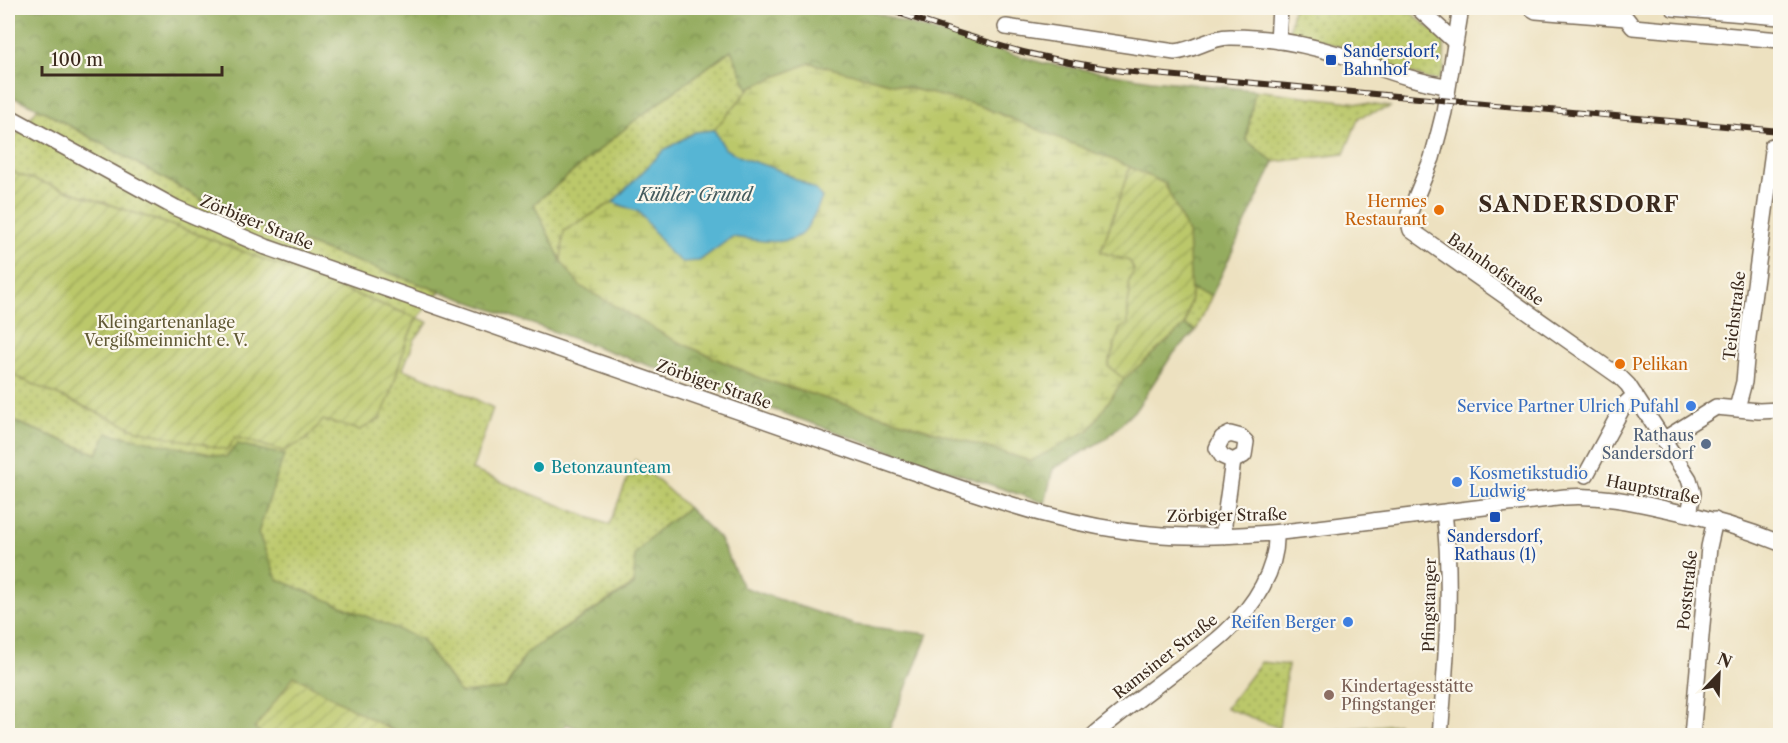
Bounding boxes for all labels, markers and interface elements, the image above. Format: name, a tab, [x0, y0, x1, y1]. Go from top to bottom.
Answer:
scale bar	[42, 39, 222, 77]
place label: Sandersdorf, Bahnhof	[1343, 41, 1440, 79]
text: 100 m	[51, 49, 103, 71]
marker: Sandersdorf, Bahnhof	[1324, 53, 1338, 67]
water label: Kühler Grund	[636, 184, 754, 206]
street label: Zörbiger Straße	[197, 190, 317, 254]
place label: Hermes Restaurant	[1345, 191, 1427, 229]
district label: SANDERSDORF	[1478, 191, 1680, 218]
marker: Hermes Restaurant	[1432, 203, 1446, 217]
street label: Bahnhofstraße	[1444, 228, 1548, 310]
street label: Teichstraße	[1719, 270, 1749, 362]
park label: Kleingartenanlage Vergißmeinnicht e. V.	[83, 312, 248, 350]
place label: Pelikan	[1632, 354, 1688, 374]
street label: Zörbiger Straße	[654, 355, 774, 413]
marker: Pelikan	[1613, 357, 1627, 371]
place label: Service Partner Ulrich Pufahl	[1457, 396, 1679, 416]
marker: Service Partner Ulrich Pufahl	[1684, 399, 1698, 413]
place label: Rathaus Sandersdorf	[1602, 425, 1696, 463]
marker: Rathaus Sandersdorf	[1699, 437, 1713, 451]
place label: Betonzaunteam	[551, 457, 671, 477]
marker: Betonzaunteam	[532, 460, 546, 474]
place label: Kosmetikstudio Ludwig	[1469, 463, 1588, 501]
street label: Hauptstraße	[1604, 470, 1702, 508]
marker: Kosmetikstudio Ludwig	[1450, 475, 1464, 489]
street label: Zörbiger Straße	[1167, 504, 1287, 526]
marker: Sandersdorf, Rathaus (1)	[1488, 510, 1502, 524]
place label: Sandersdorf, Rathaus (1)	[1447, 526, 1543, 564]
street label: Poststraße	[1673, 549, 1701, 631]
street label: Pfingstanger	[1418, 557, 1440, 652]
street label: Ramsiner Straße	[1109, 609, 1221, 703]
place label: Reifen Berger	[1231, 612, 1336, 632]
marker: Reifen Berger	[1341, 615, 1355, 629]
north arrow	[1689, 644, 1749, 704]
text: N	[1715, 648, 1735, 672]
place label: Kindertagesstätte Pfingstanger	[1341, 676, 1473, 714]
marker: Kindertagesstätte Pfingstanger	[1322, 688, 1336, 702]

